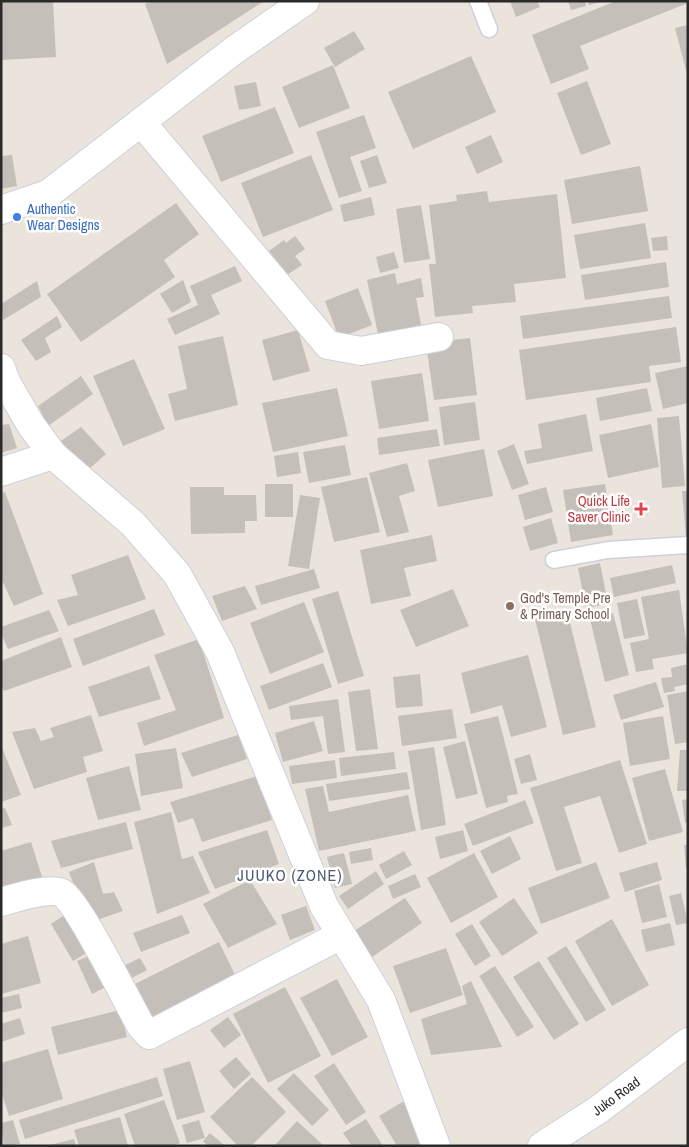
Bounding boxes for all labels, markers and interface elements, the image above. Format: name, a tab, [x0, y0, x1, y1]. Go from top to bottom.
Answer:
place label: Authentic Wear Designs	[26, 200, 100, 234]
marker: Authentic Wear Designs	[11, 211, 23, 223]
place label: Quick Life Saver Clinic	[567, 492, 630, 526]
marker: Quick Life Saver Clinic	[634, 502, 648, 516]
place label: God's Temple Pre & Primary School	[520, 589, 611, 623]
marker: God's Temple Pre & Primary School	[504, 600, 516, 612]
district label: JUUKO (ZONE)	[237, 864, 343, 886]
street label: Juko Road	[589, 1073, 643, 1119]

